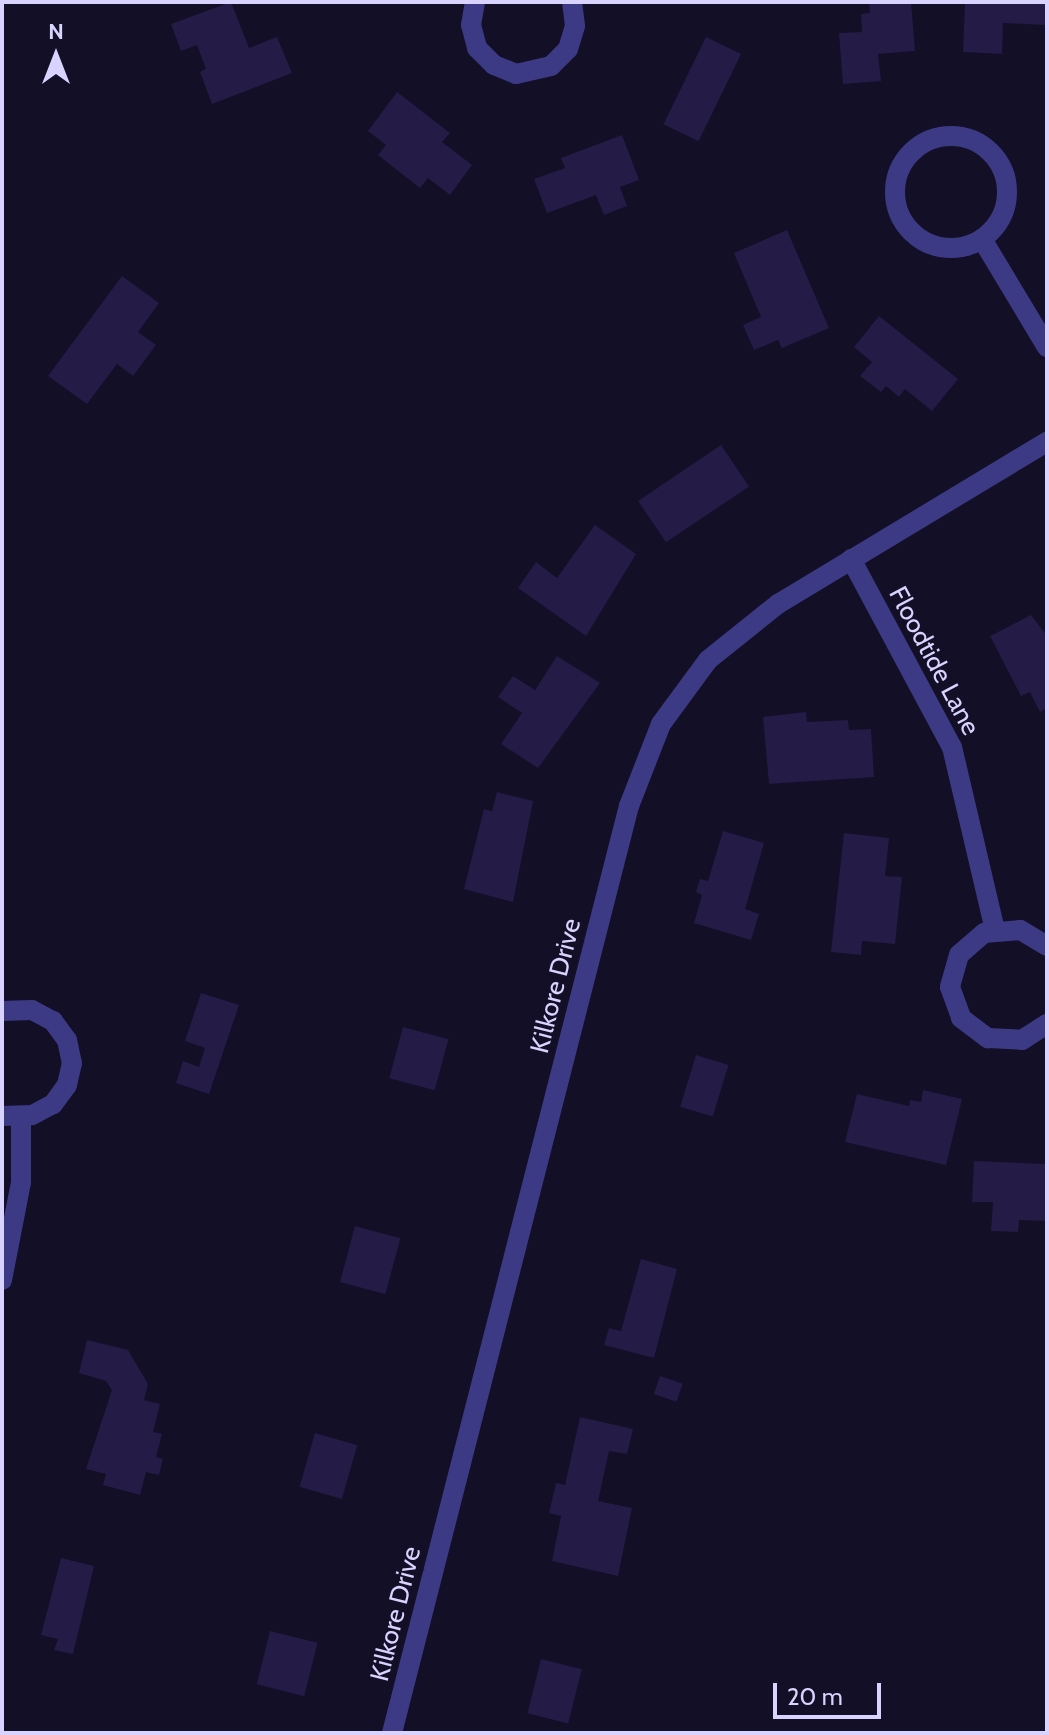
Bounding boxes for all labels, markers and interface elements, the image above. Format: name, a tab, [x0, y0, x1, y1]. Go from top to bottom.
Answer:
north arrow	[16, 16, 96, 96]
text: N	[48, 18, 64, 45]
street label: Floodtide Lane	[882, 581, 986, 741]
street label: Kilkore Drive	[524, 915, 588, 1057]
street label: Kilkore Drive	[364, 1543, 428, 1685]
scale bar	[777, 1667, 885, 1717]
text: 20 m	[787, 1682, 843, 1711]

